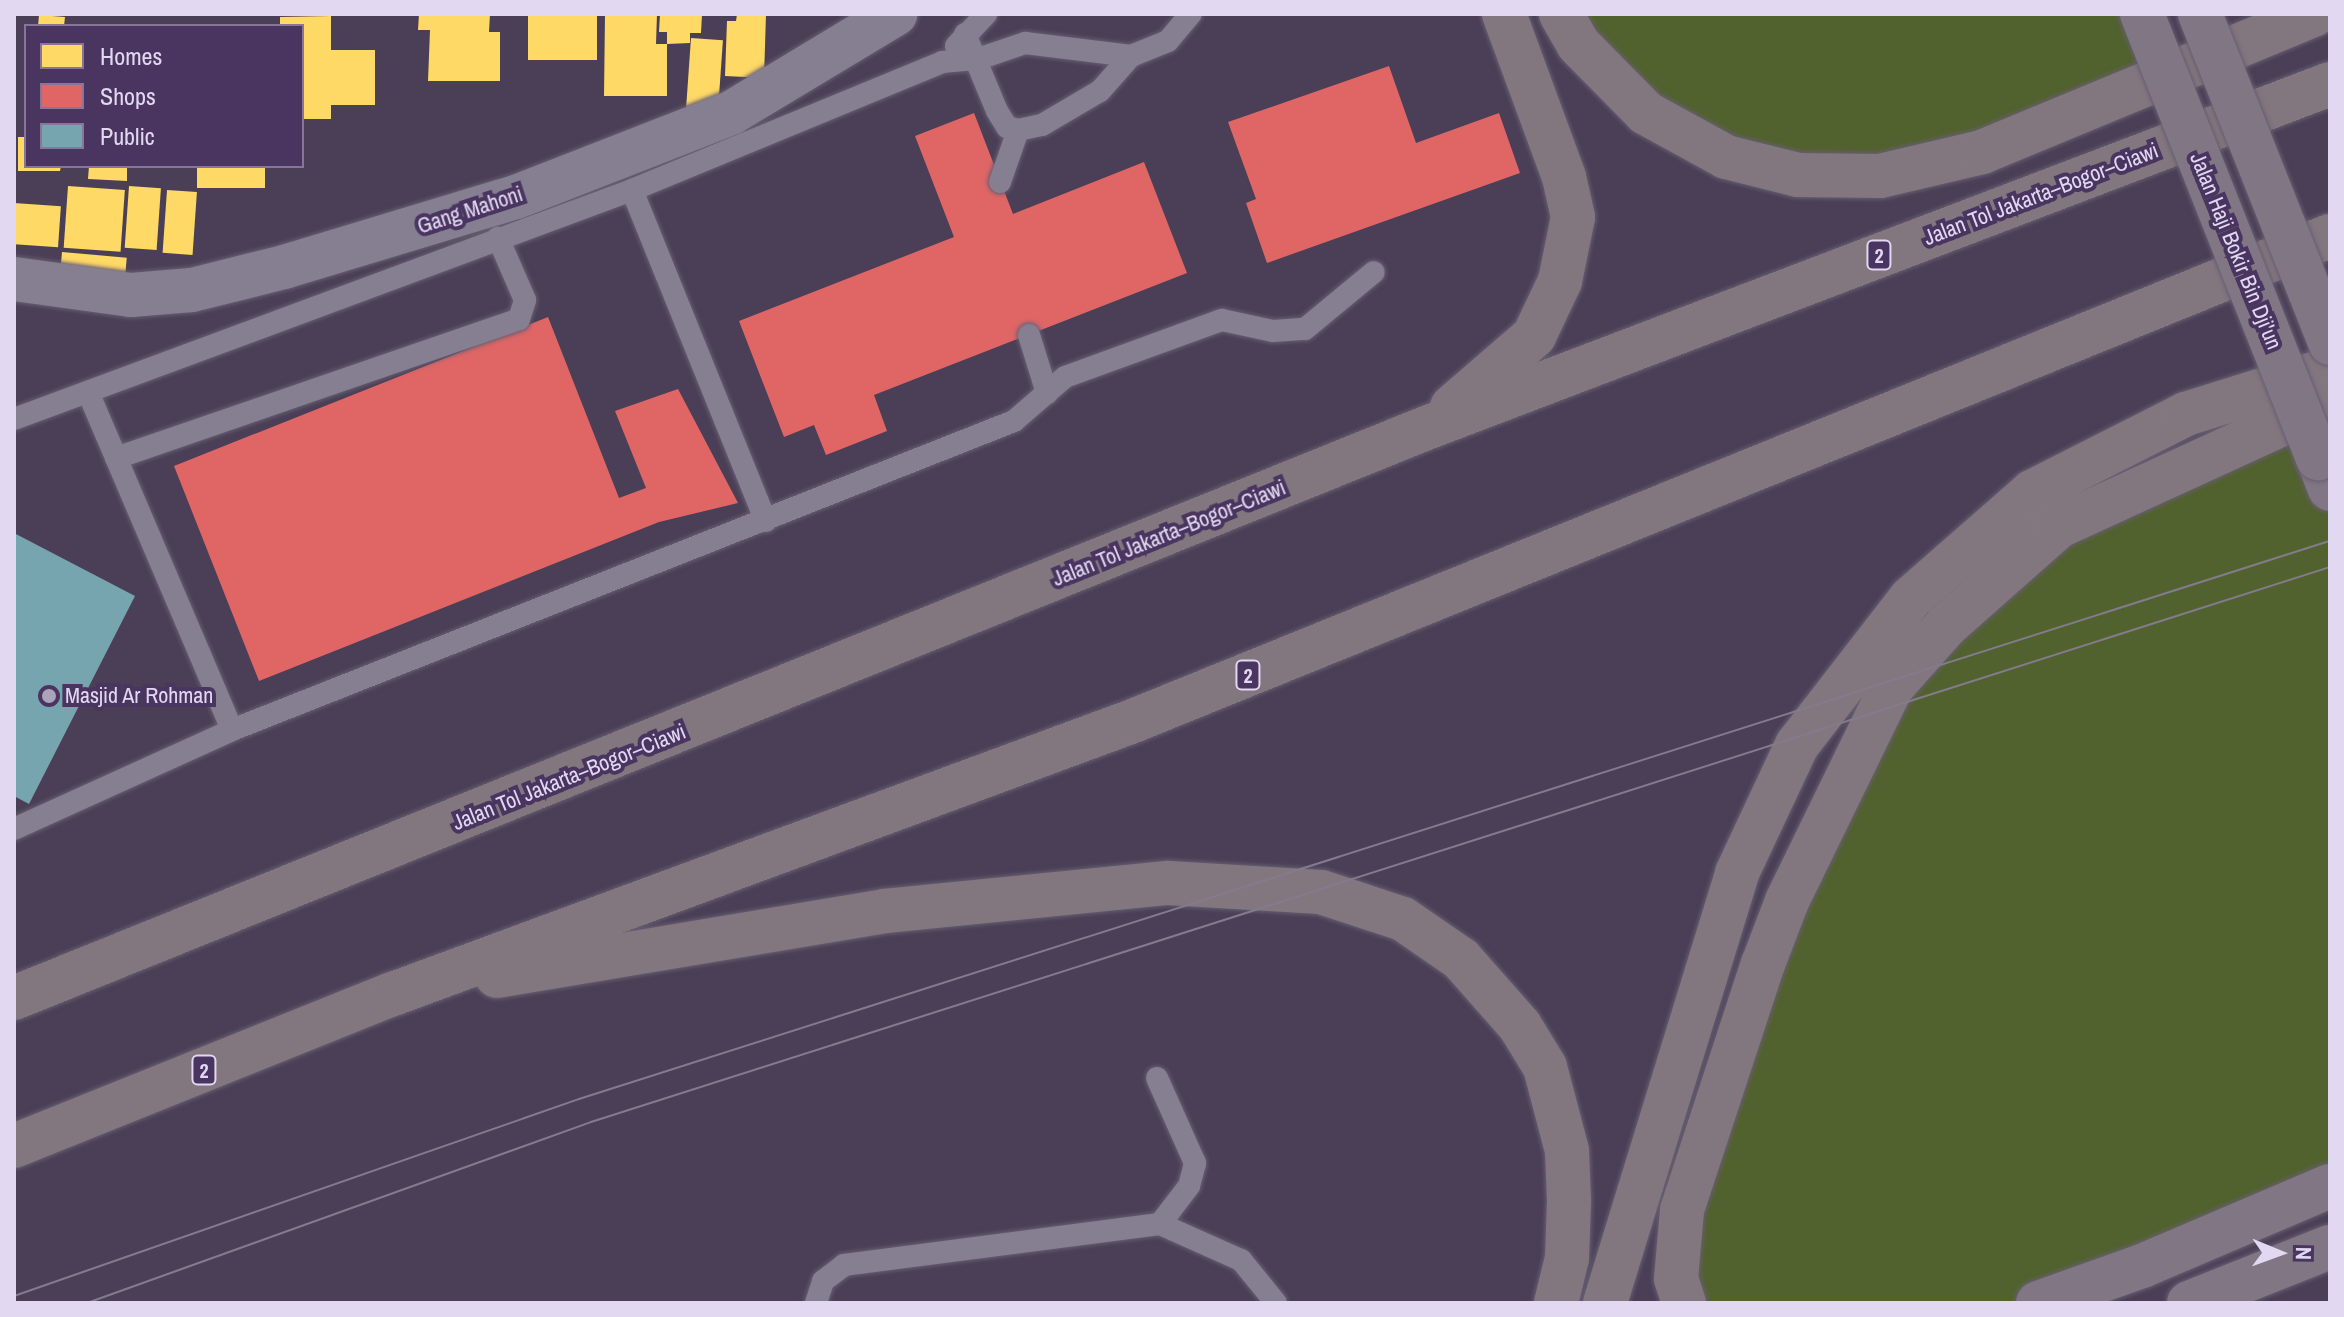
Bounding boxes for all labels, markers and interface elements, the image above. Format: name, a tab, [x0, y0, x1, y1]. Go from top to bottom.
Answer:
legend	[24, 24, 304, 168]
text: Homes	[100, 40, 162, 72]
text: Shops	[100, 80, 156, 112]
text: Public	[100, 120, 155, 152]
street label: Jalan Tol Jakarta–Bogor–Ciawi	[1920, 137, 2162, 251]
street label: Jalan Haji Bokir Bin Dji'un	[2184, 149, 2288, 353]
street label: Gang Mahoni	[414, 181, 526, 239]
road number: 2	[1865, 239, 1893, 271]
street label: Jalan Tol Jakarta–Bogor–Ciawi	[1048, 474, 1290, 592]
road number: 2	[1234, 659, 1262, 691]
place label: Masjid Ar Rohman	[65, 683, 214, 709]
marker: Masjid Ar Rohman	[40, 687, 58, 705]
street label: Jalan Tol Jakarta–Bogor–Ciawi	[448, 718, 690, 836]
road number: 2	[190, 1054, 218, 1086]
north arrow	[2240, 1213, 2320, 1293]
text: N	[2289, 1247, 2319, 1260]

